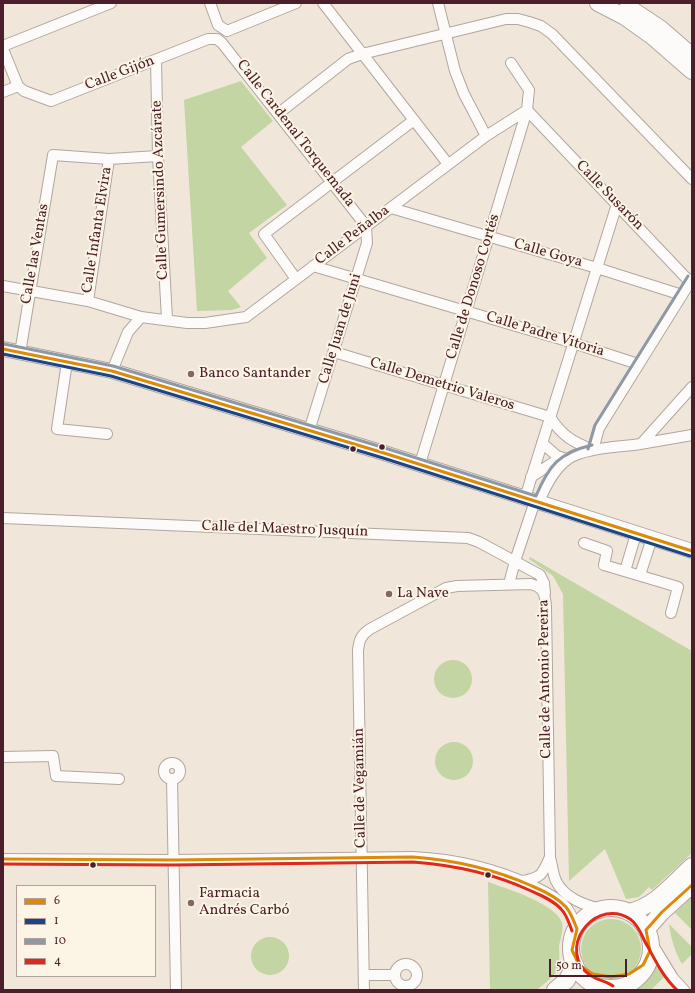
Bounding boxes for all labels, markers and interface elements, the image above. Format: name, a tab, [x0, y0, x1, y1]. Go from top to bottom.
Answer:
street label: Calle Gijón	[83, 53, 157, 95]
street label: Calle Cardenal Torquemada	[232, 57, 358, 211]
street label: Calle Gumersindo Azcárate	[149, 100, 173, 280]
street label: Calle Susarón	[571, 157, 647, 235]
street label: Calle Infanta Elvira	[79, 166, 117, 294]
street label: Calle las Ventas	[18, 202, 54, 306]
street label: Calle Peñalba	[312, 202, 394, 270]
street label: Calle de Donoso Cortés	[443, 212, 505, 362]
street label: Calle Goya	[512, 236, 584, 272]
street label: Calle Juan de Juni	[316, 272, 366, 386]
street label: Calle Padre Vitoria	[484, 308, 606, 362]
street label: Calle Demetrio Valeros	[367, 354, 517, 416]
place label: Banco Santander	[199, 365, 311, 383]
marker: Banco Santander	[186, 369, 196, 379]
unlabelled marker	[377, 442, 387, 452]
unlabelled marker	[348, 444, 358, 454]
street label: Calle del Maestro Jusquín	[201, 518, 369, 542]
place label: La Nave	[397, 585, 449, 603]
marker: La Nave	[384, 589, 394, 599]
street label: Calle de Antonio Pereira	[536, 599, 556, 759]
street label: Calle de Vegamián	[351, 728, 371, 848]
unlabelled marker	[88, 860, 98, 870]
unlabelled marker	[483, 870, 493, 880]
legend	[16, 885, 156, 977]
place label: Farmacia Andrés Carbó	[199, 885, 290, 920]
text: 6	[54, 893, 60, 909]
marker: Farmacia Andrés Carbó	[186, 898, 196, 908]
text: 1	[54, 913, 59, 929]
text: 10	[54, 933, 66, 949]
scale bar	[551, 951, 629, 977]
text: 4	[54, 953, 61, 969]
text: 50 m	[556, 958, 582, 974]

